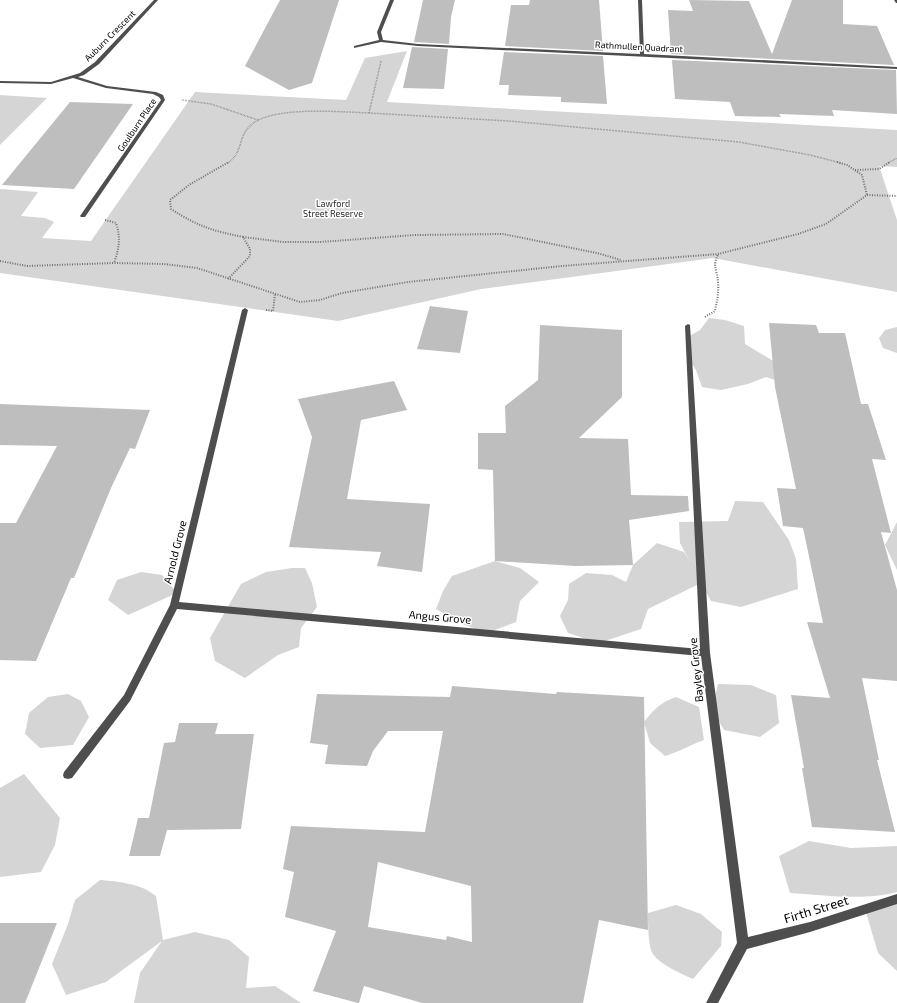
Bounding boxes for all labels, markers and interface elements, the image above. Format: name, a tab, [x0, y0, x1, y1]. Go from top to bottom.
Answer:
street label: Auburn Crescent	[82, 7, 138, 63]
street label: Rathmullen Quadrant	[595, 39, 684, 54]
street label: Goulburn Place	[115, 96, 159, 153]
park label: Lawford Street Reserve	[303, 198, 363, 219]
street label: Arnold Grove	[160, 519, 189, 585]
street label: Angus Grove	[408, 607, 472, 626]
street label: Bayley Grove	[686, 637, 705, 703]
street label: Firth Street	[782, 892, 850, 926]

